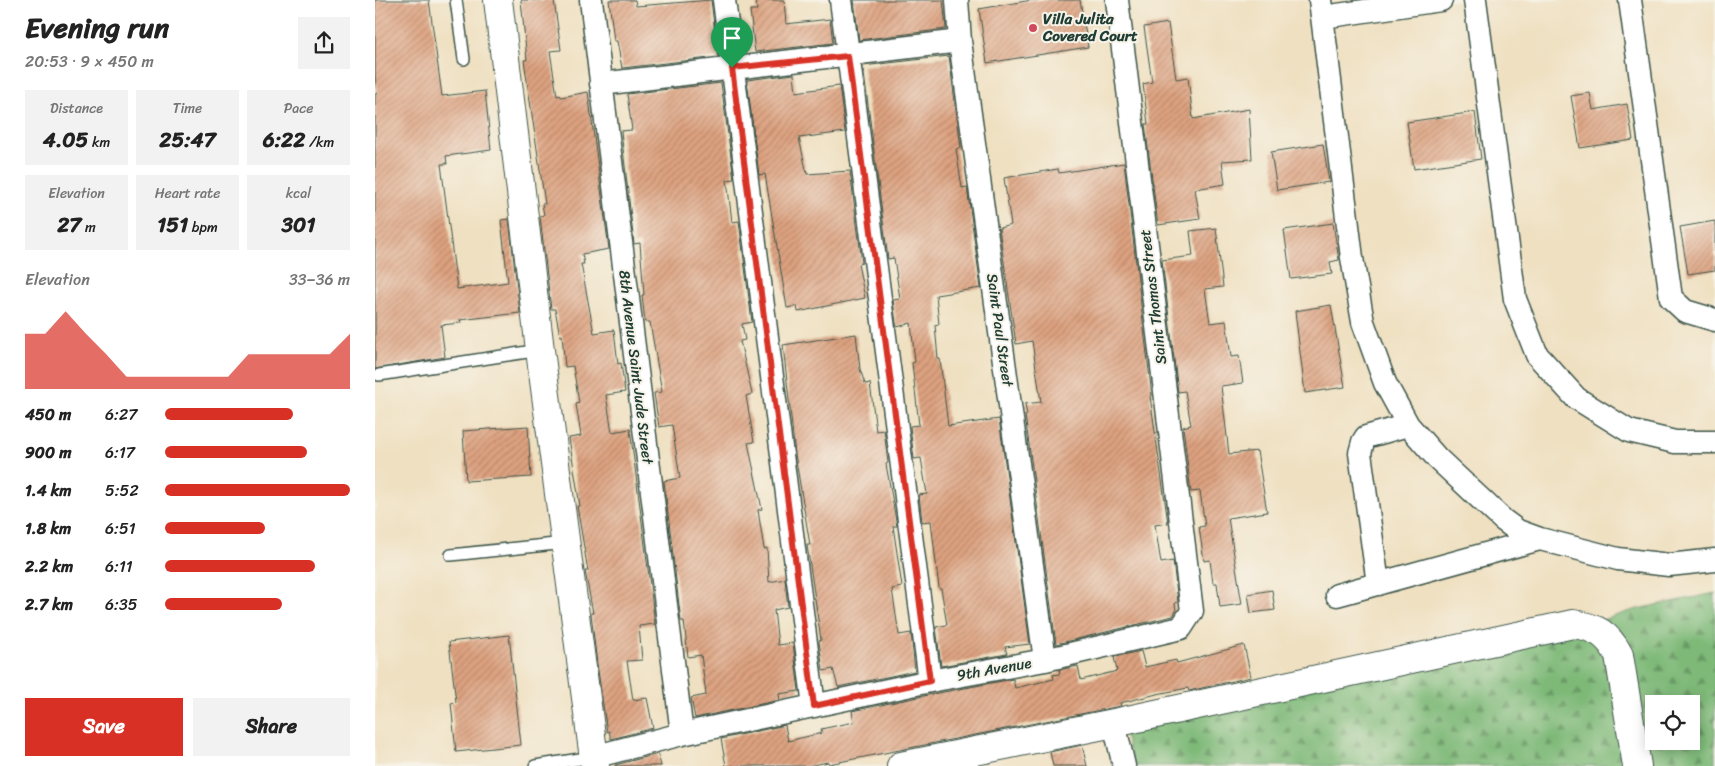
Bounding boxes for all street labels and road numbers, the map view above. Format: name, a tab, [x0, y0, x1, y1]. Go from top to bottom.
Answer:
street label: Saint Thomas Street	[1132, 228, 1174, 366]
street label: 8th Avenue Saint Jude Street	[611, 269, 661, 466]
street label: Saint Paul Street	[979, 272, 1021, 389]
street label: 9th Avenue	[955, 650, 1033, 688]

